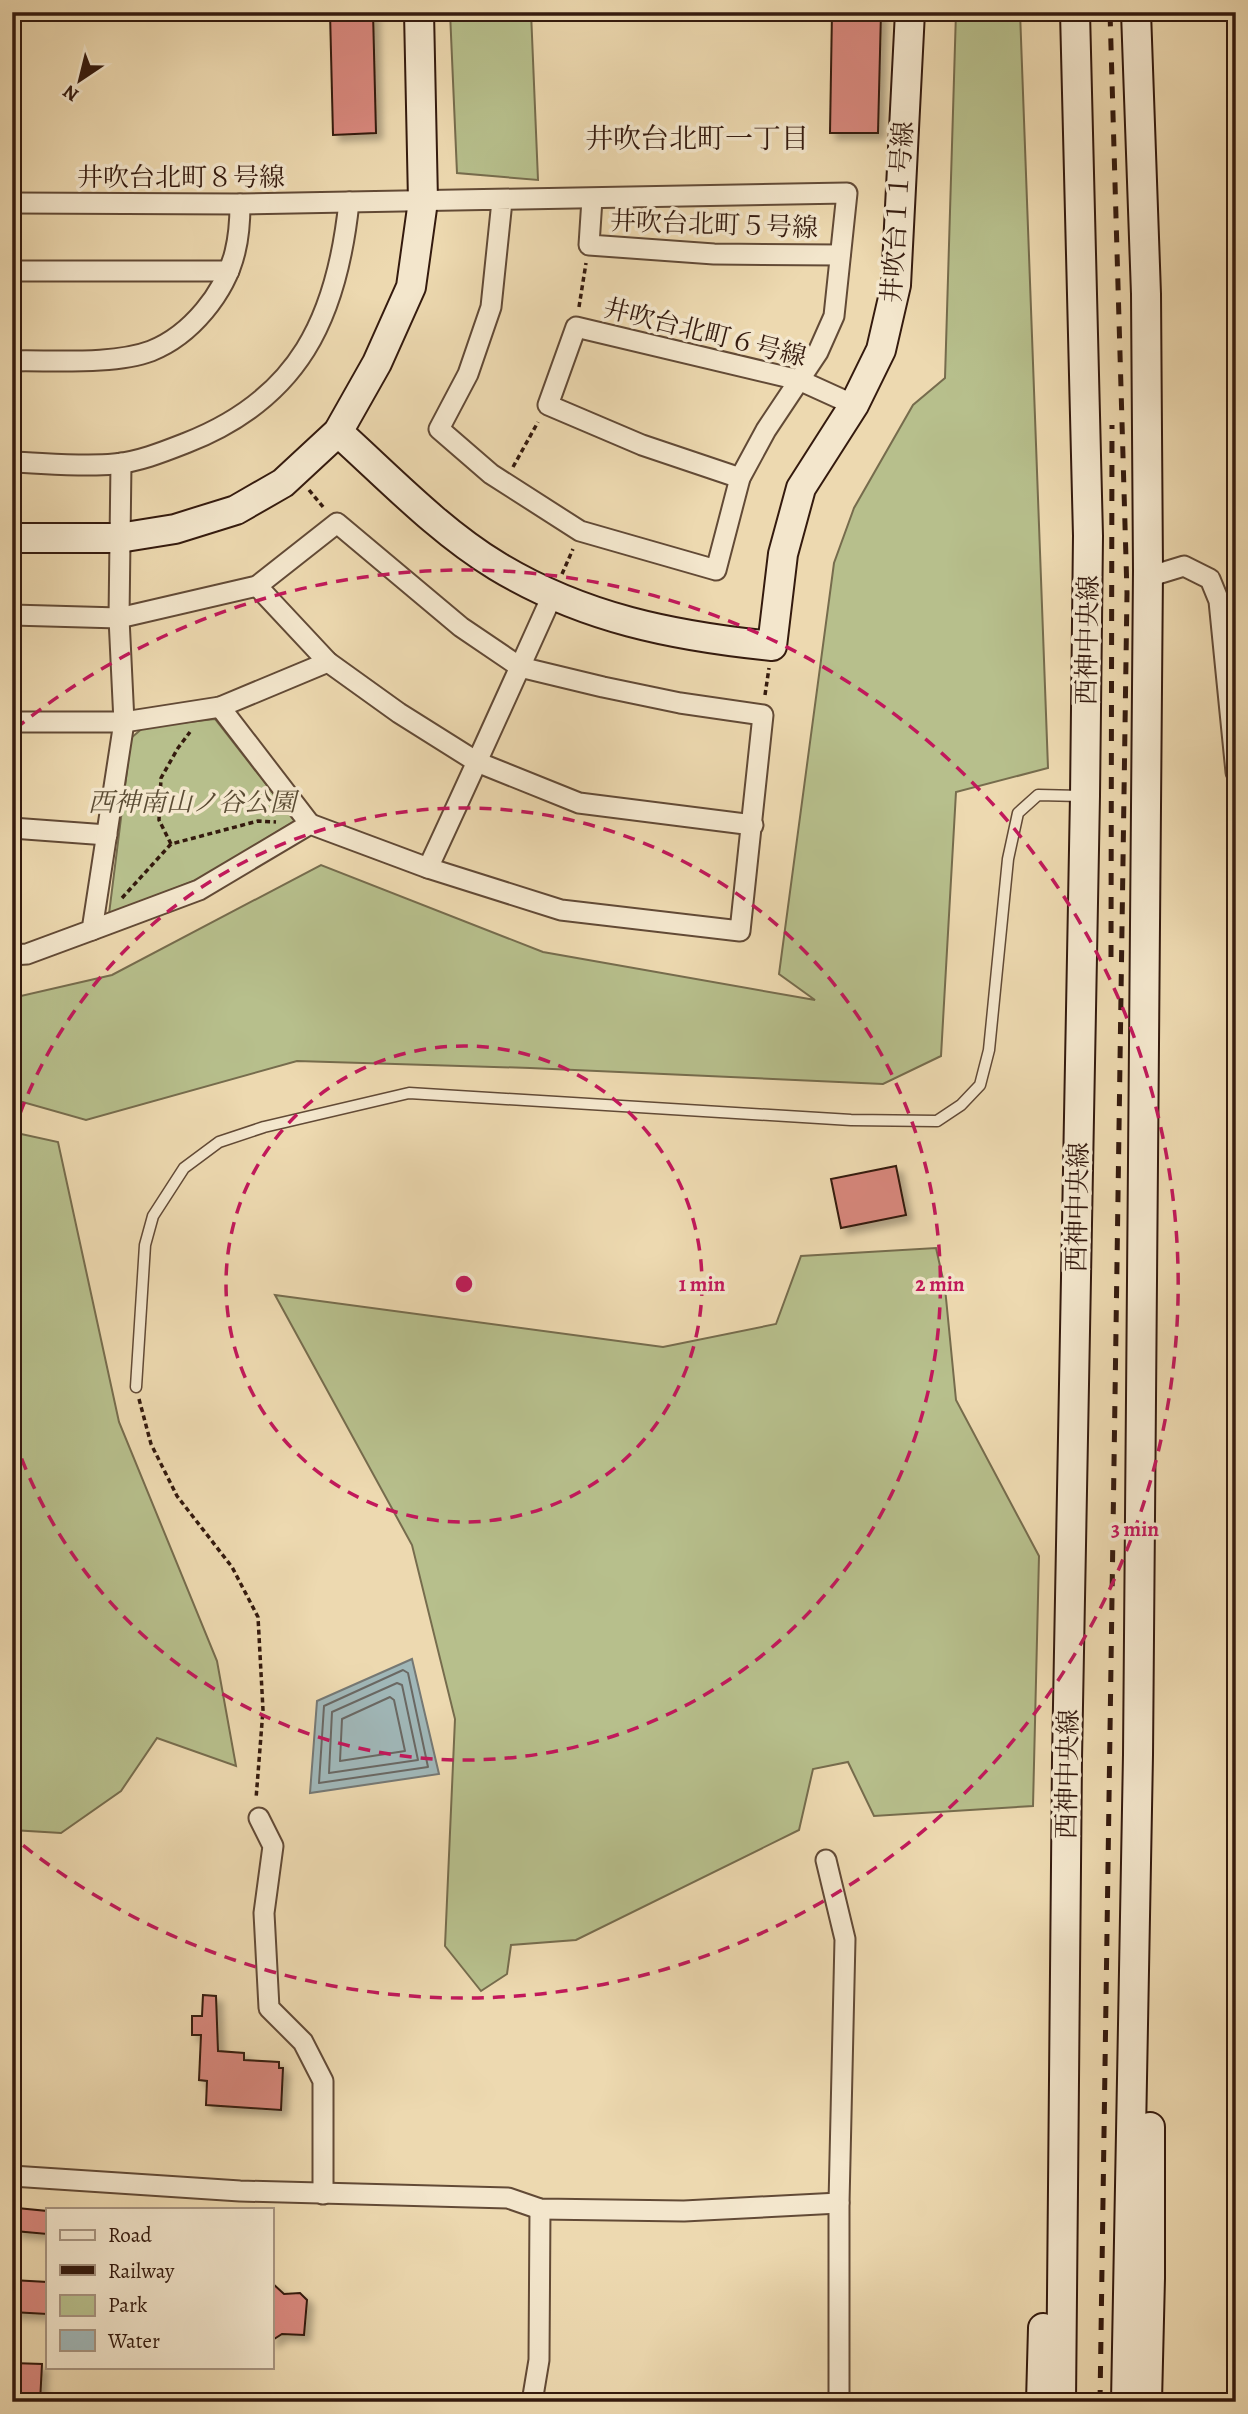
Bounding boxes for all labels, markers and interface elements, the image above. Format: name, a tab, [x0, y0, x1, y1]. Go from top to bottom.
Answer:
north arrow	[46, 46, 116, 116]
text: N	[58, 78, 84, 108]
district label: 井吹台北町一丁目	[585, 120, 809, 158]
street label: 井吹台１１号線	[874, 120, 921, 304]
street label: 井吹台北町８号線	[77, 160, 285, 195]
street label: 井吹台北町５号線	[609, 203, 819, 246]
street label: 井吹台北町６号線	[600, 290, 810, 375]
street label: 西神中央線	[1069, 575, 1106, 705]
park label: 西神南山ノ谷公園	[88, 785, 300, 820]
street label: 西神中央線	[1059, 1142, 1096, 1272]
text: 1 min	[679, 1270, 726, 1298]
text: 2 min	[915, 1270, 965, 1298]
centre of rings	[452, 1272, 476, 1296]
text: 3 min	[1111, 1515, 1159, 1543]
street label: 西神中央線	[1049, 1709, 1086, 1839]
legend	[46, 2208, 273, 2368]
text: Road	[108, 2221, 152, 2249]
text: Railway	[108, 2257, 175, 2285]
text: Park	[108, 2291, 148, 2319]
text: Water	[107, 2327, 160, 2355]

